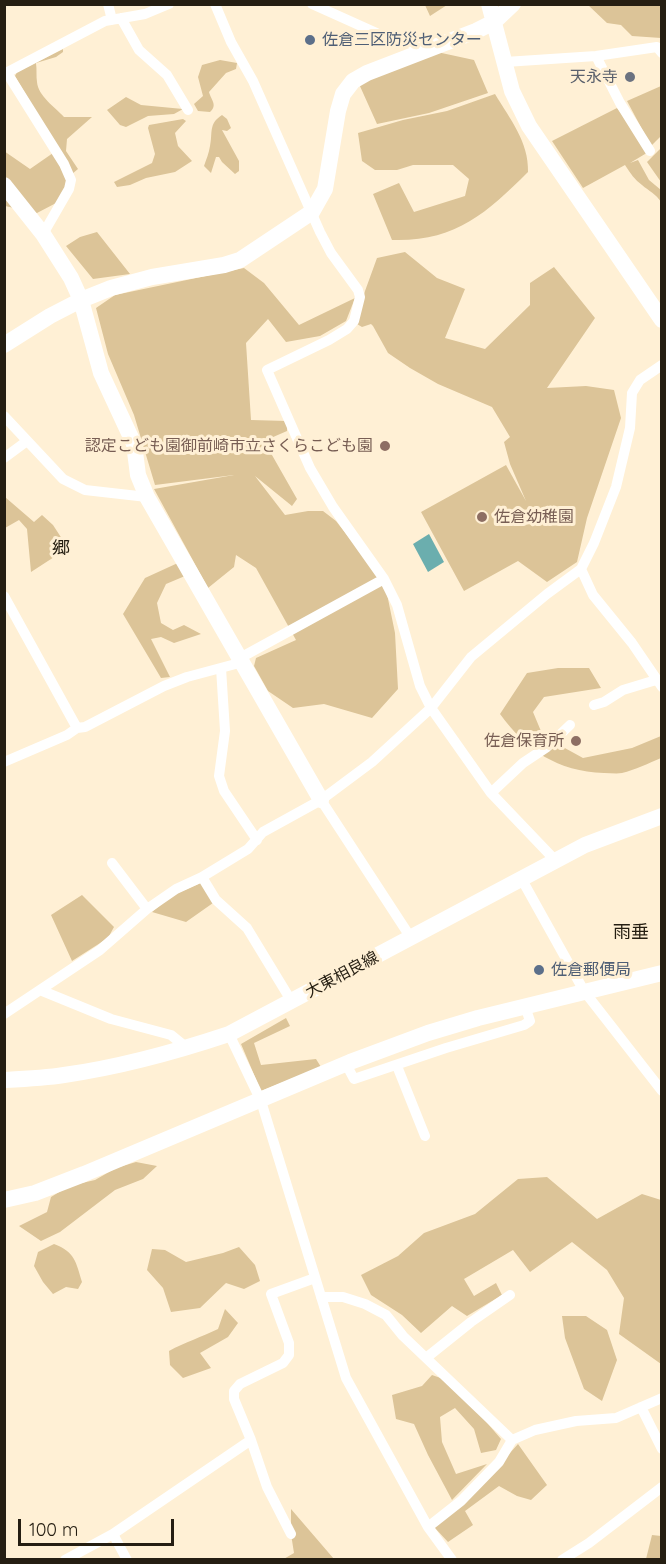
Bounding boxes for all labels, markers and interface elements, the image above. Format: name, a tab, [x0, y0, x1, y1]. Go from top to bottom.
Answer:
place label: 佐倉三区防災センター	[322, 30, 482, 50]
marker: 佐倉三区防災センター	[303, 33, 317, 47]
place label: 天永寺	[570, 67, 618, 87]
marker: 天永寺	[623, 70, 637, 84]
place label: 認定こども園御前崎市立さくらこども園	[85, 436, 373, 456]
marker: 認定こども園御前崎市立さくらこども園	[378, 439, 392, 453]
place label: 佐倉幼稚園	[494, 507, 574, 527]
marker: 佐倉幼稚園	[475, 510, 489, 524]
district label: 郷	[52, 538, 70, 560]
place label: 佐倉保育所	[484, 731, 564, 751]
marker: 佐倉保育所	[569, 734, 583, 748]
district label: 雨垂	[613, 922, 649, 944]
street label: 大東相良線	[302, 948, 382, 1002]
place label: 佐倉郵便局	[551, 960, 631, 980]
marker: 佐倉郵便局	[532, 963, 546, 977]
scale bar	[21, 1507, 177, 1545]
text: 100 m	[29, 1518, 78, 1541]

